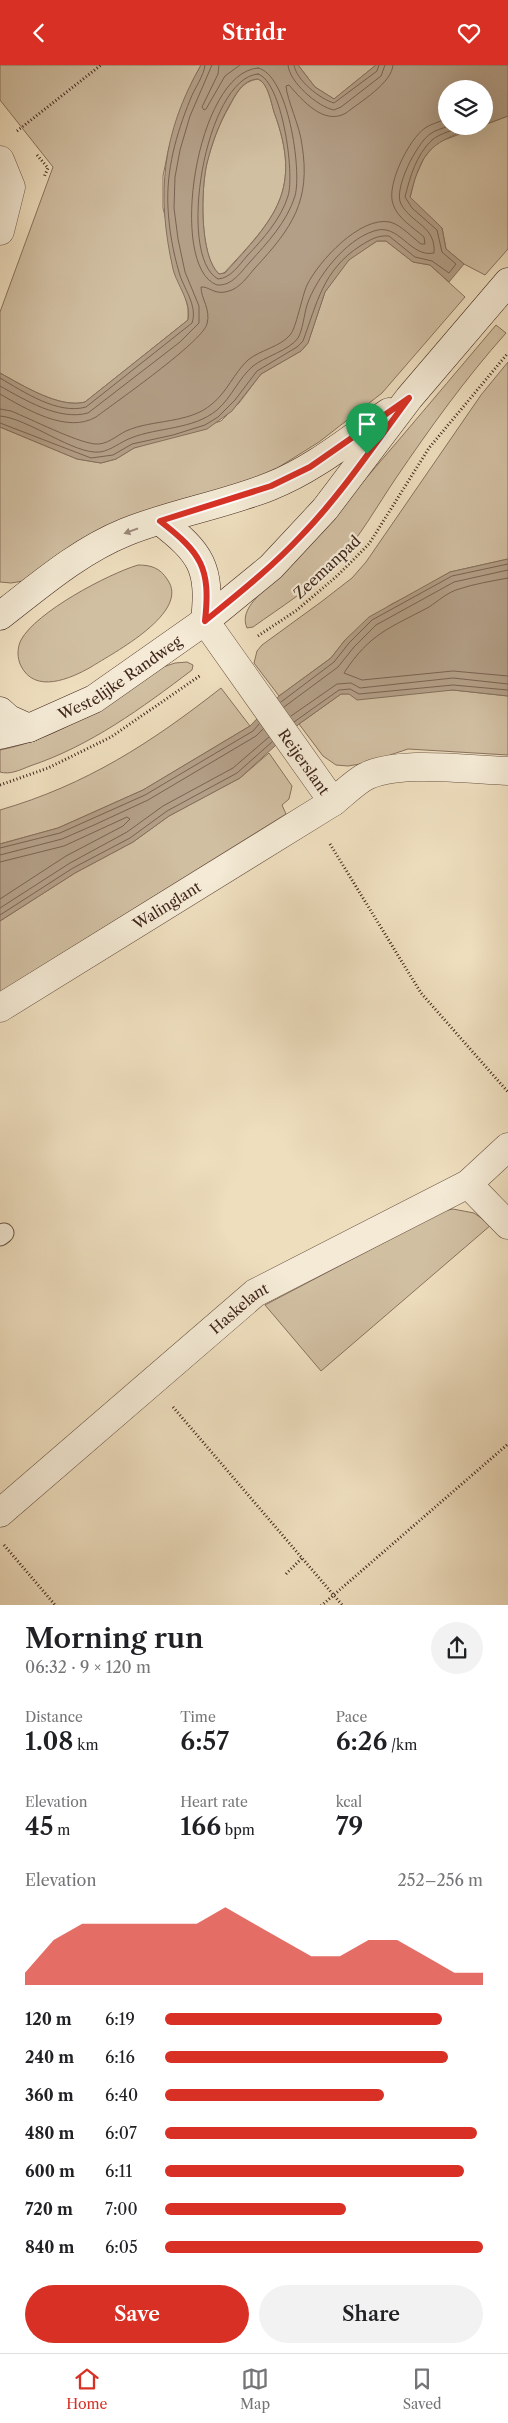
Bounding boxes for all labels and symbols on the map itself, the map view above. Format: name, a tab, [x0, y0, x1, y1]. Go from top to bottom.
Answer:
pin	[346, 403, 388, 454]
one-way arrow	[123, 527, 138, 535]
street label: Zeemanpad	[290, 531, 364, 603]
street label: Westelijke Randweg	[54, 631, 185, 724]
street label: Reijerslant	[274, 725, 335, 799]
street label: Walinglant	[128, 876, 205, 934]
street label: Haskelant	[205, 1278, 272, 1338]

